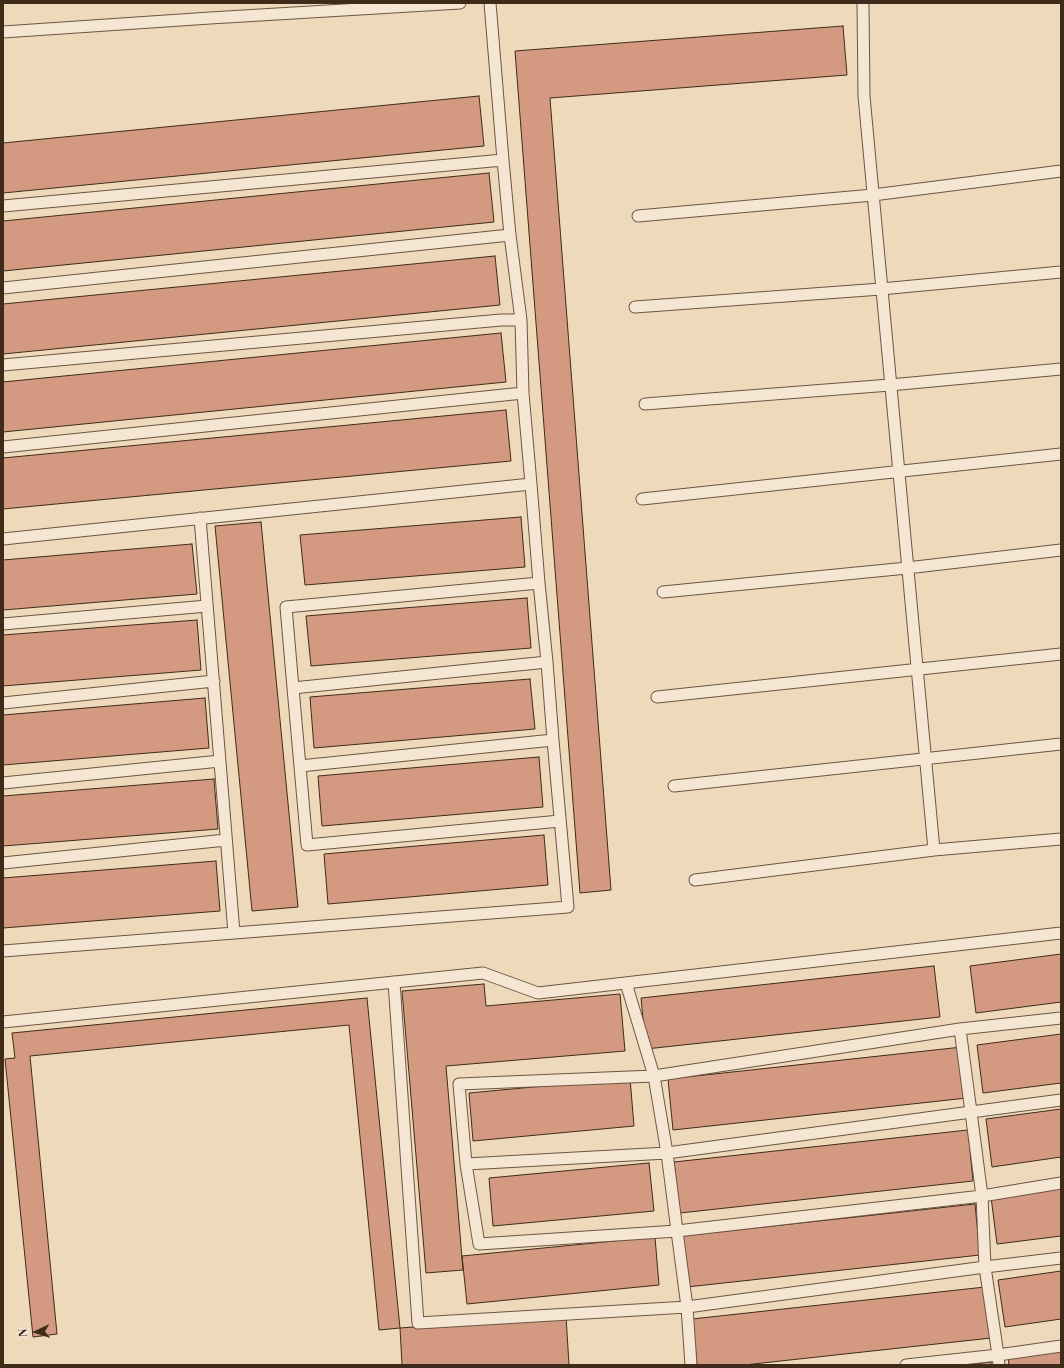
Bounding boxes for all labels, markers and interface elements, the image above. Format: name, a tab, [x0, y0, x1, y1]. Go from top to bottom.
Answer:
north arrow	[16, 1312, 56, 1352]
text: N	[17, 1328, 31, 1338]

